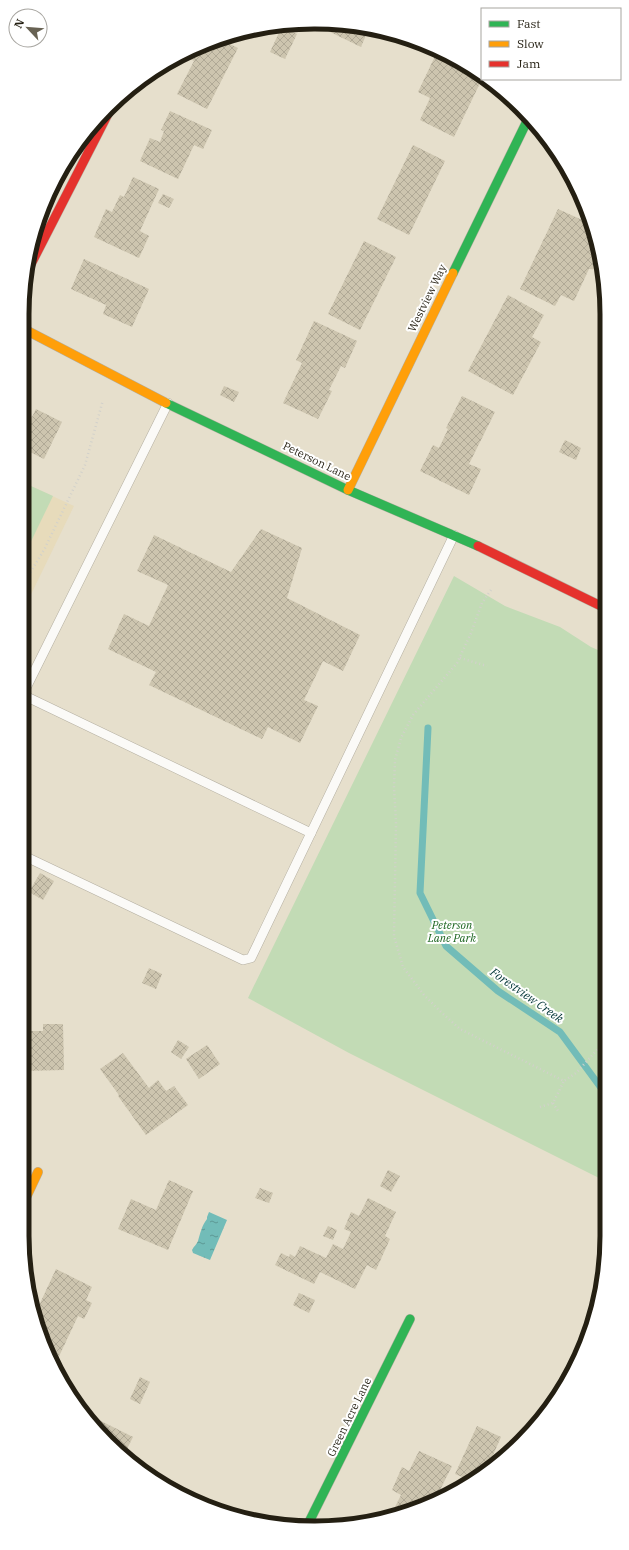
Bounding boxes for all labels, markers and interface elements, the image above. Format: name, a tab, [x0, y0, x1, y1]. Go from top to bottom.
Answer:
north arrow	[8, 8, 48, 48]
legend	[481, 8, 621, 80]
text: N	[11, 16, 27, 31]
text: Fast	[517, 16, 541, 31]
text: Slow	[517, 36, 544, 51]
text: Jam	[517, 56, 541, 71]
street label: Westview Way	[405, 262, 449, 334]
street label: Peterson Lane	[281, 439, 353, 484]
park label: Peterson Lane Park	[427, 918, 476, 945]
water label: Forestview Creek	[487, 964, 567, 1026]
street label: Green Acre Lane	[324, 1375, 374, 1459]

